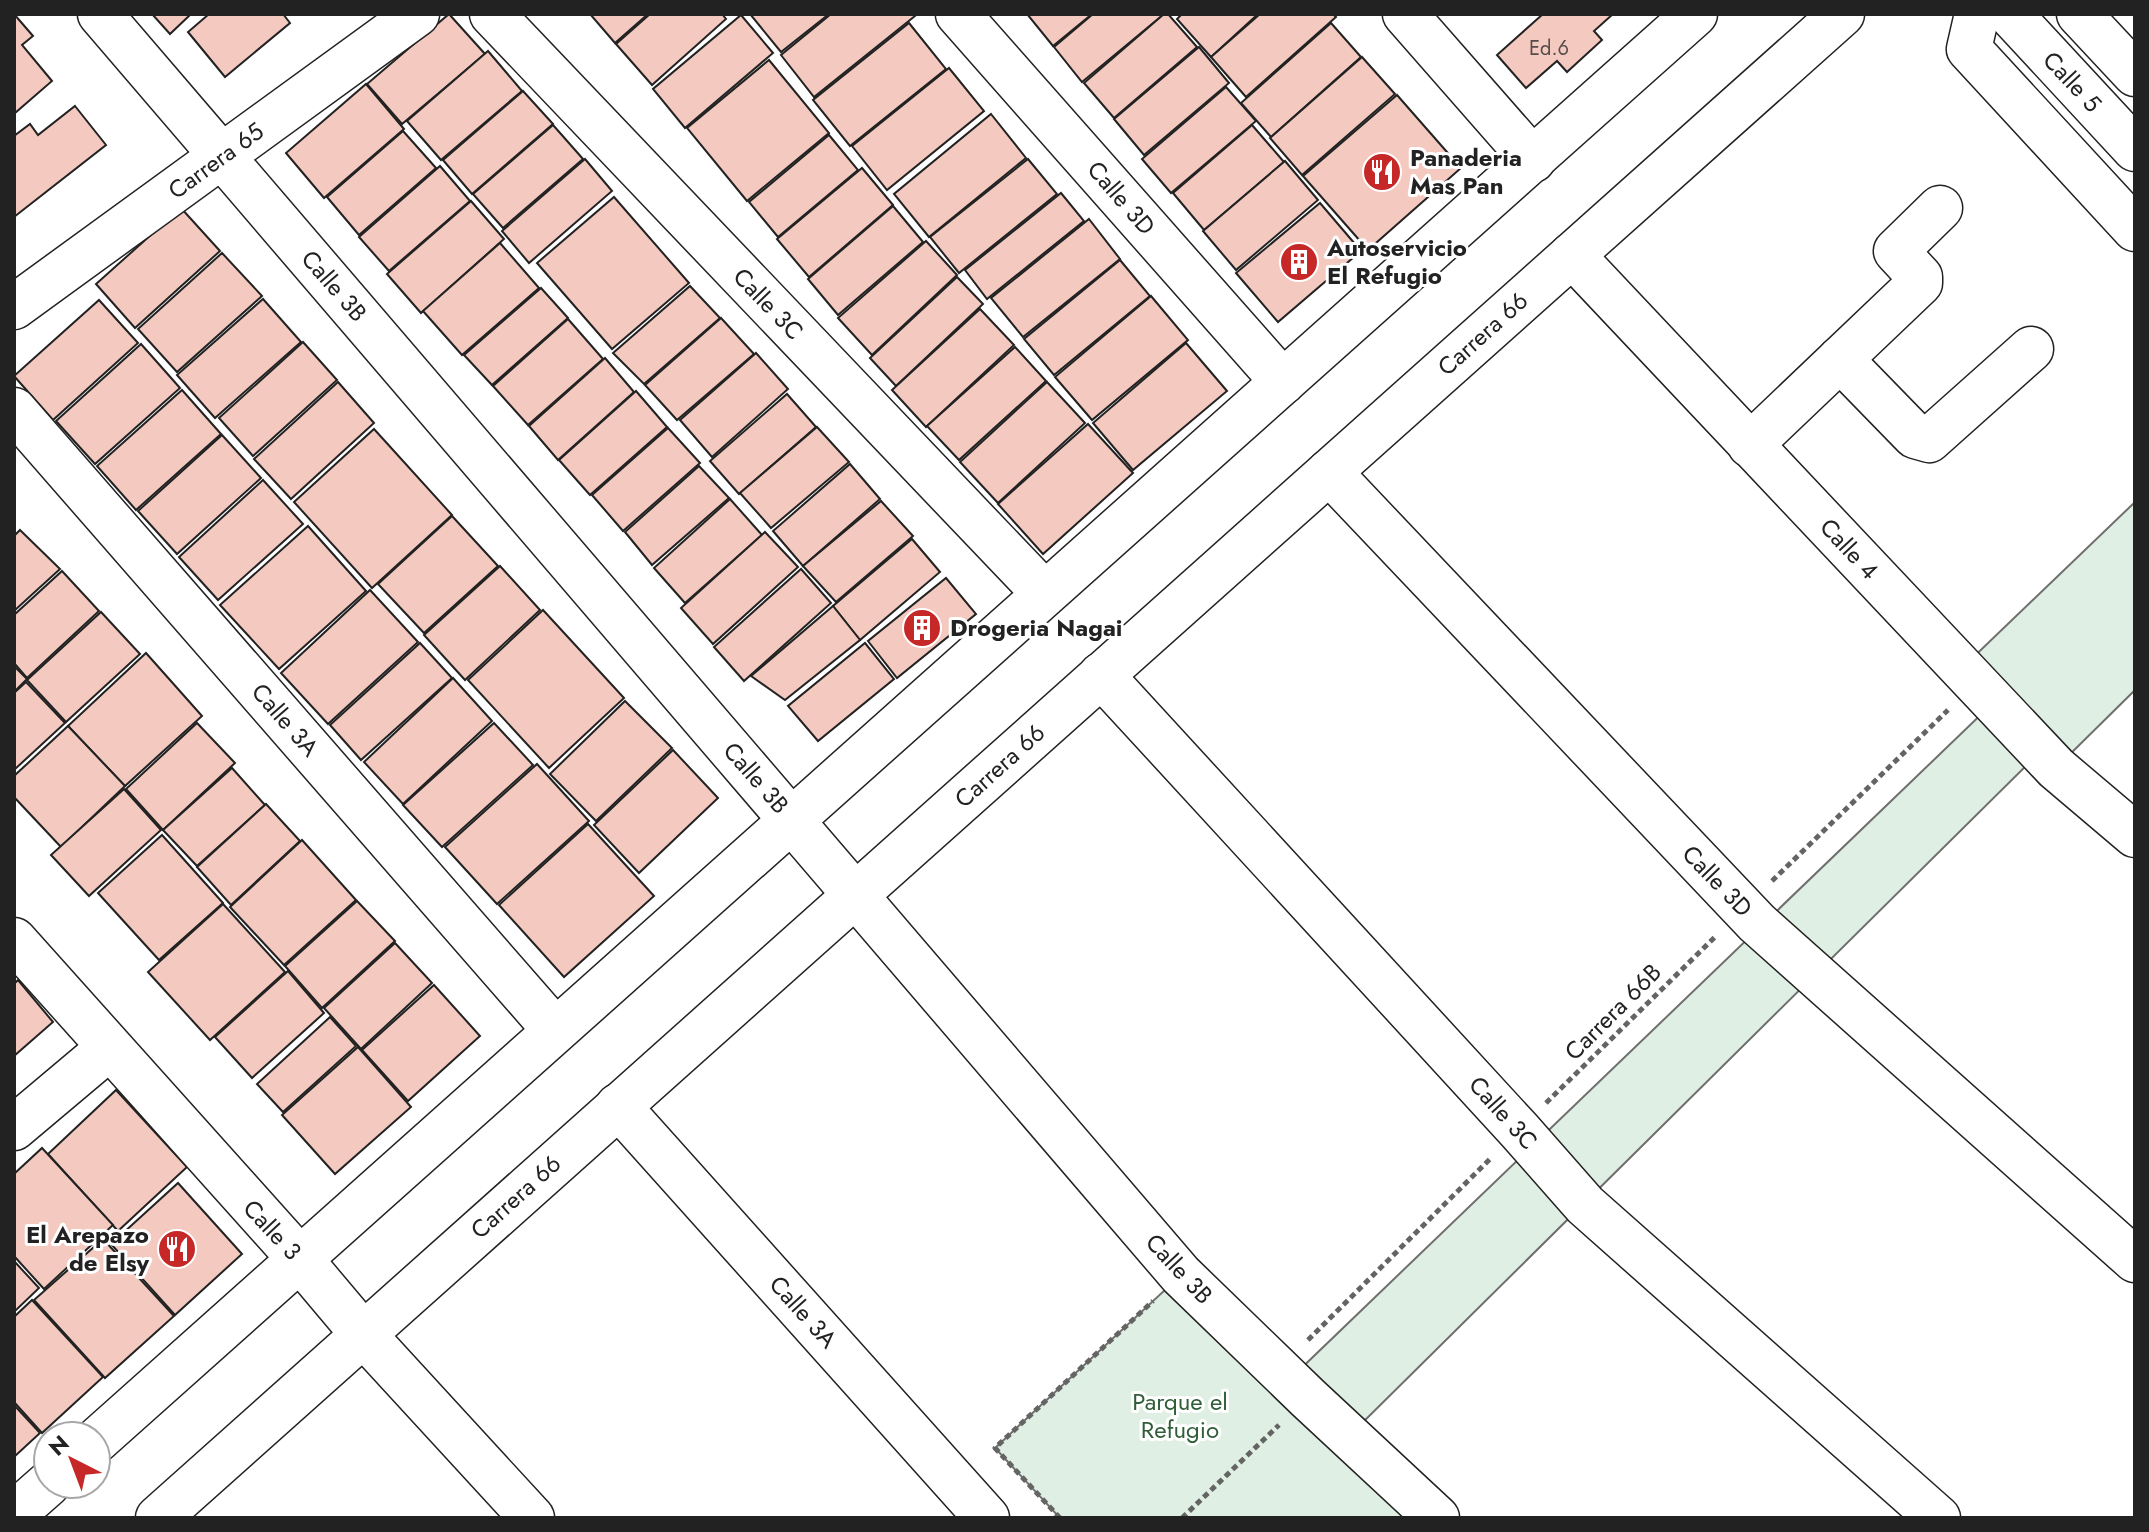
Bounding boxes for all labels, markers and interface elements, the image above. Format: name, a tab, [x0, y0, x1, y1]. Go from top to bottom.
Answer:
house number: Ed.6	[1529, 34, 1569, 63]
street label: Calle 5	[2035, 43, 2110, 120]
street label: Carrera 65	[161, 114, 271, 207]
place label: Panaderia Mas Pan	[1410, 140, 1522, 203]
restaurant icon: Panaderia Mas Pan	[1361, 151, 1403, 193]
street label: Calle 3D	[1079, 153, 1163, 242]
place label: Autoservicio El Refugio	[1326, 230, 1467, 293]
building icon: Autoservicio El Refugio	[1278, 241, 1320, 283]
street label: Calle 3B	[293, 242, 375, 329]
street label: Calle 3C	[725, 260, 812, 348]
street label: Carrera 66	[1430, 283, 1536, 384]
street label: Calle 4	[1812, 510, 1887, 587]
building icon: Drogeria Nagai	[901, 607, 943, 649]
place label: Drogeria Nagai	[950, 610, 1122, 645]
street label: Calle 3A	[244, 675, 327, 764]
street label: Carrera 66	[947, 715, 1053, 816]
street label: Calle 3B	[715, 734, 797, 821]
street label: Calle 3D	[1674, 837, 1761, 924]
street label: Carrera 66B	[1556, 955, 1669, 1068]
street label: Calle 3C	[1461, 1068, 1546, 1157]
street label: Carrera 66	[463, 1146, 569, 1247]
street label: Calle 3	[235, 1192, 310, 1268]
place label: El Arepazo de Elsy	[26, 1217, 149, 1280]
street label: Calle 3B	[1138, 1226, 1221, 1312]
restaurant icon: El Arepazo de Elsy	[156, 1228, 198, 1270]
street label: Calle 3A	[761, 1268, 846, 1356]
park label: Parque el Refugio	[1132, 1384, 1228, 1447]
north arrow	[32, 1420, 112, 1500]
text: N	[41, 1427, 76, 1463]

